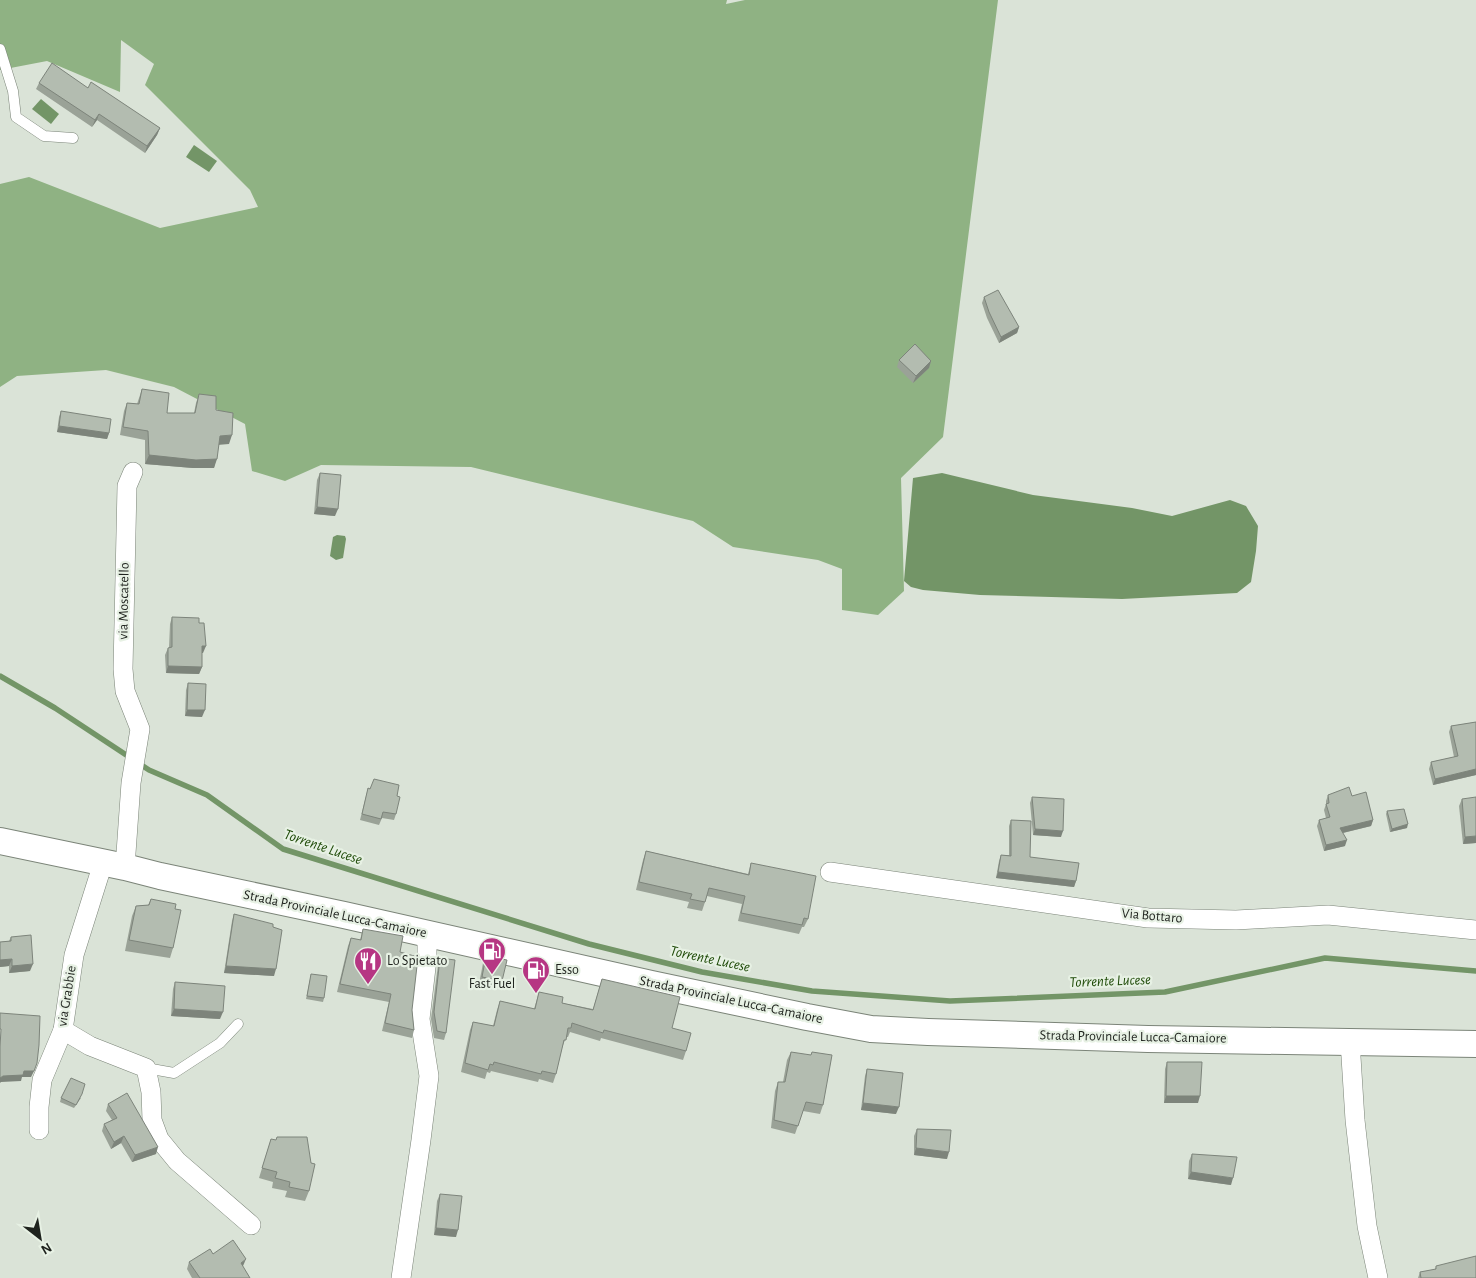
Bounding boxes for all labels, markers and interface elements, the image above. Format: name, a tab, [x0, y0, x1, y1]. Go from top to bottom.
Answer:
street label: via Moscatello	[116, 562, 132, 640]
water label: Torrente Lucese	[282, 827, 364, 867]
street label: Strada Provinciale Lucca-Camaiore	[242, 888, 428, 940]
street label: Via Bottaro	[1121, 906, 1183, 926]
fuel station icon: Fast Fuel	[477, 936, 507, 975]
water label: Torrente Lucese	[669, 943, 752, 975]
restaurant icon: Lo Spietato	[353, 946, 383, 985]
place label: Lo Spietato	[387, 954, 448, 968]
fuel station icon: Esso	[521, 955, 551, 994]
place label: Esso	[555, 963, 579, 977]
street label: via Grabbie	[55, 965, 79, 1027]
water label: Torrente Lucese	[1069, 972, 1151, 990]
street label: Strada Provinciale Lucca-Camaiore	[638, 974, 824, 1026]
place label: Fast Fuel	[469, 977, 515, 991]
street label: Strada Provinciale Lucca-Camaiore	[1039, 1028, 1227, 1046]
north arrow	[15, 1213, 65, 1263]
text: N	[38, 1240, 54, 1257]

